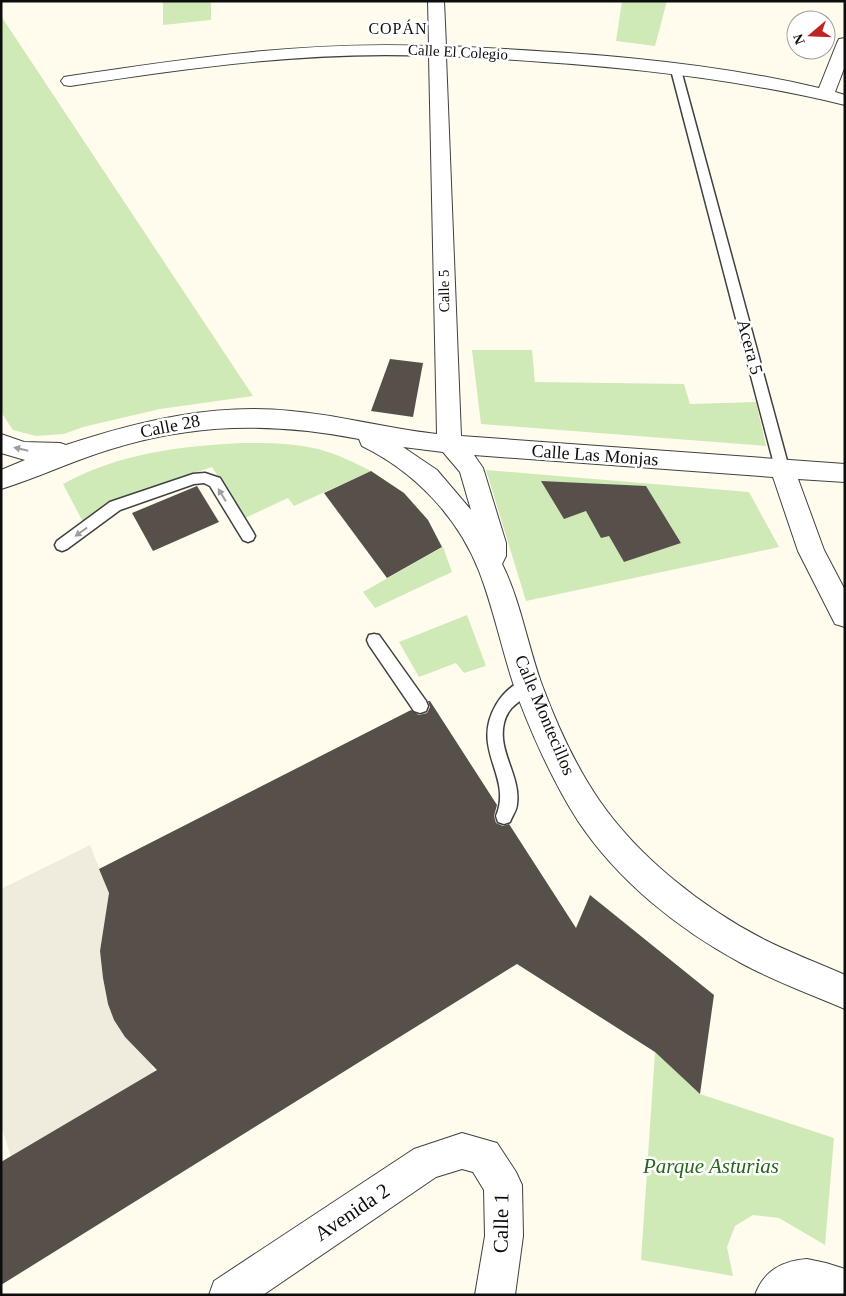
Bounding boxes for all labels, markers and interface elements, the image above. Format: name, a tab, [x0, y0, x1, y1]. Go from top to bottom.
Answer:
north arrow	[786, 10, 836, 60]
district label: COPÁN	[368, 19, 428, 37]
text: N	[790, 32, 808, 46]
street label: Calle El Colegio	[408, 41, 508, 63]
street label: Calle 5	[436, 269, 452, 313]
street label: Acera 5	[733, 317, 767, 377]
street label: Calle 28	[138, 410, 202, 442]
street label: Calle Las Monjas	[531, 441, 659, 469]
one-way arrow	[13, 445, 28, 453]
one-way arrow	[218, 488, 227, 501]
one-way arrow	[74, 527, 88, 537]
street label: Calle Montecillos	[511, 652, 579, 778]
park label: Parque Asturias	[642, 1154, 779, 1178]
street label: Avenida 2	[310, 1178, 394, 1246]
street label: Calle 1	[488, 1193, 514, 1253]

